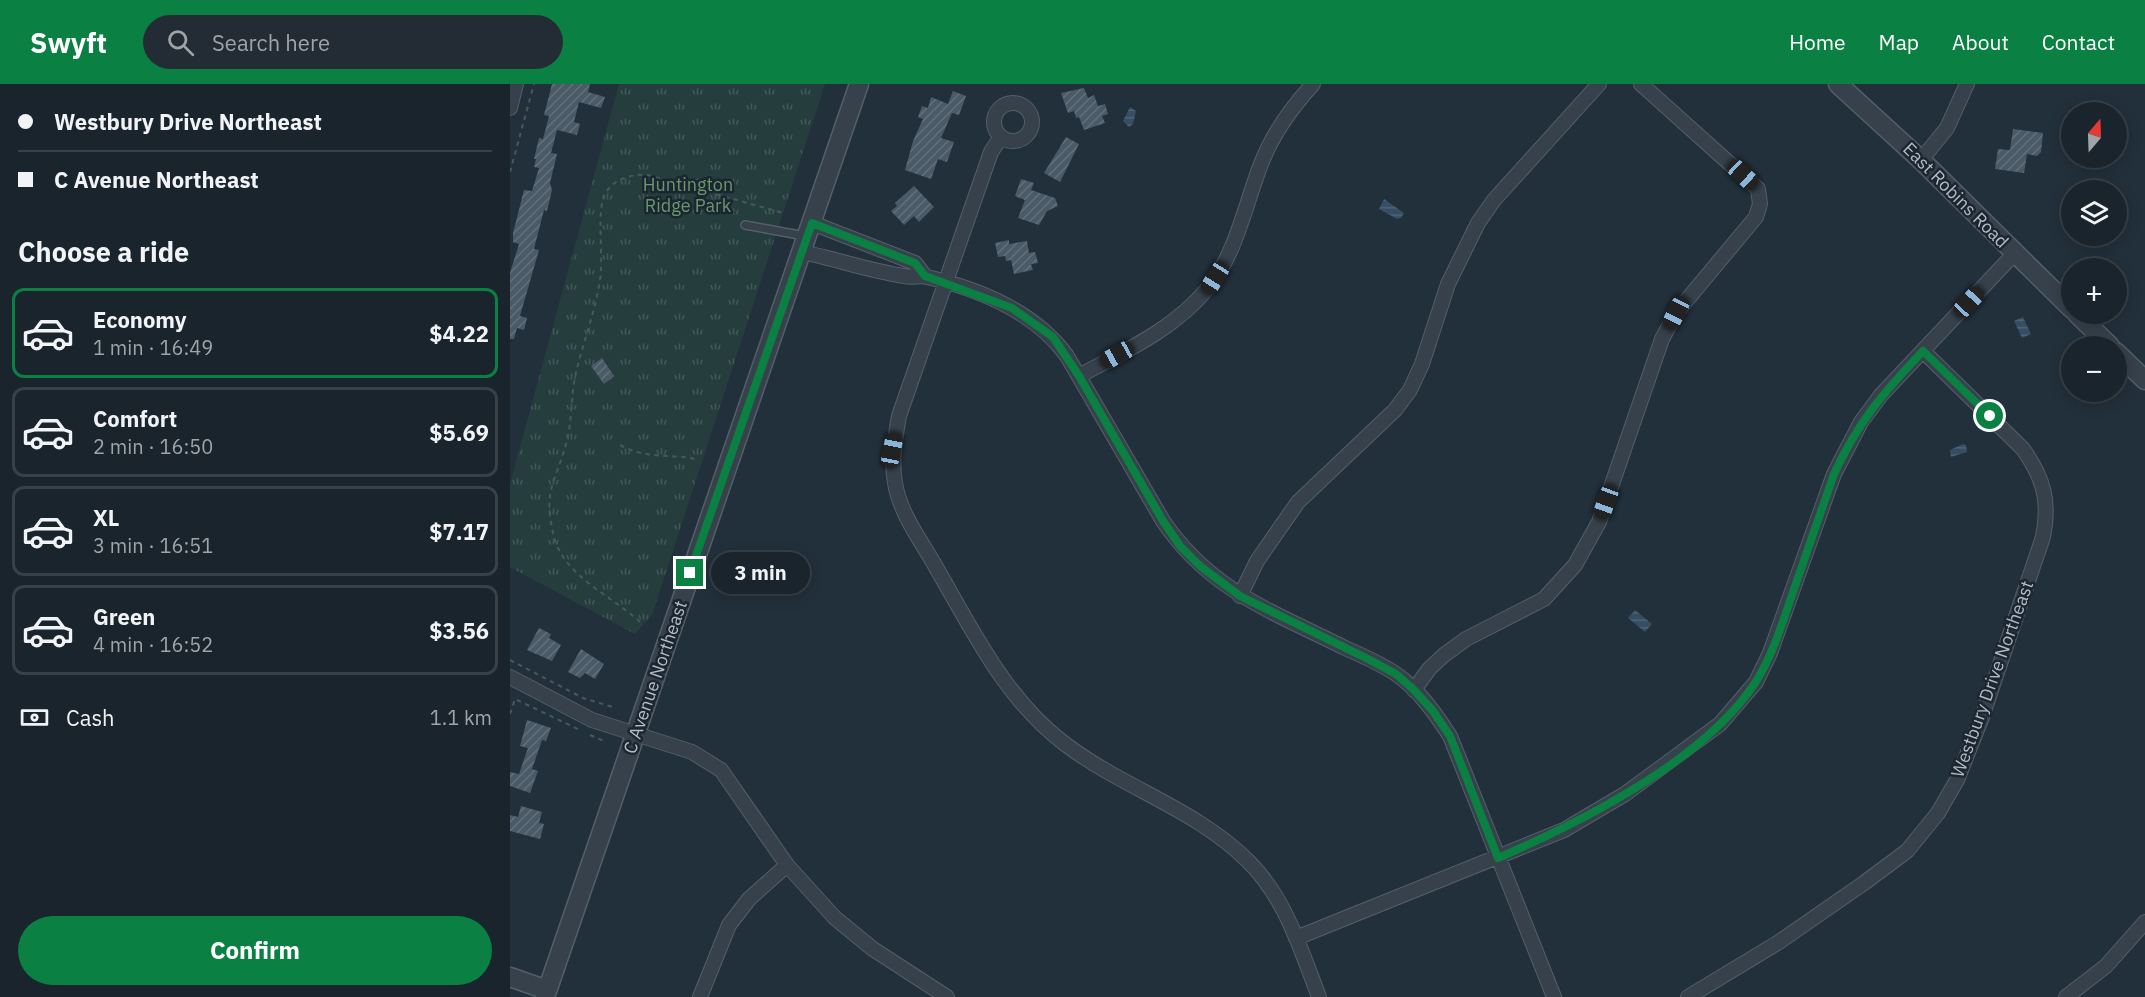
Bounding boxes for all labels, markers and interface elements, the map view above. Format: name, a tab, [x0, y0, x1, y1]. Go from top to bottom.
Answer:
search box	[143, 15, 563, 69]
text: Swyft	[30, 24, 107, 61]
icon: search	[164, 26, 197, 59]
text: Search here	[212, 28, 330, 57]
text: Home	[1789, 28, 1846, 56]
text: Map	[1879, 28, 1919, 56]
text: About	[1952, 28, 2009, 56]
text: Contact	[2042, 28, 2115, 56]
north arrow	[2061, 102, 2127, 168]
map controls	[2061, 102, 2127, 402]
text: Westbury Drive Northeast	[54, 107, 322, 136]
street label: East Robins Road	[1898, 137, 2014, 253]
car	[1724, 156, 1762, 194]
text: C Avenue Northeast	[54, 165, 259, 194]
park label: Huntington Ridge Park	[643, 173, 733, 217]
button: layers	[2061, 180, 2127, 246]
text: Choose a ride	[18, 234, 189, 269]
car	[1198, 258, 1232, 298]
button: +	[2061, 258, 2127, 324]
car	[1950, 283, 1988, 321]
car	[1660, 293, 1692, 333]
text: Economy	[93, 305, 187, 334]
icon: car	[21, 306, 75, 360]
text: $4.22	[429, 319, 489, 348]
text: 1 min · 16:49	[93, 334, 213, 361]
button: −	[2061, 336, 2127, 402]
car	[1097, 338, 1137, 372]
route start	[1976, 402, 2003, 429]
text: Comfort	[93, 404, 177, 433]
icon: car	[21, 405, 75, 459]
text: $5.69	[429, 418, 489, 447]
car	[880, 431, 904, 469]
text: 2 min · 16:50	[93, 433, 213, 460]
car	[1591, 482, 1621, 522]
text: XL	[93, 503, 119, 532]
icon: car	[21, 504, 75, 558]
text: $7.17	[429, 517, 489, 546]
text: 3 min · 16:51	[93, 532, 213, 559]
callout: 3 min	[711, 552, 810, 594]
route end	[676, 559, 703, 586]
text: 3 min	[734, 559, 787, 586]
street label: Westbury Drive Northeast	[1946, 577, 2038, 781]
street label: C Avenue Northeast	[618, 597, 692, 757]
text: Green	[93, 602, 155, 631]
icon: car	[21, 603, 75, 657]
text: $3.56	[429, 616, 489, 645]
text: 4 min · 16:52	[93, 631, 213, 658]
icon: cash	[18, 701, 51, 734]
text: Cash	[66, 703, 115, 732]
text: 1.1 km	[430, 704, 492, 731]
button: Confirm	[18, 916, 492, 985]

